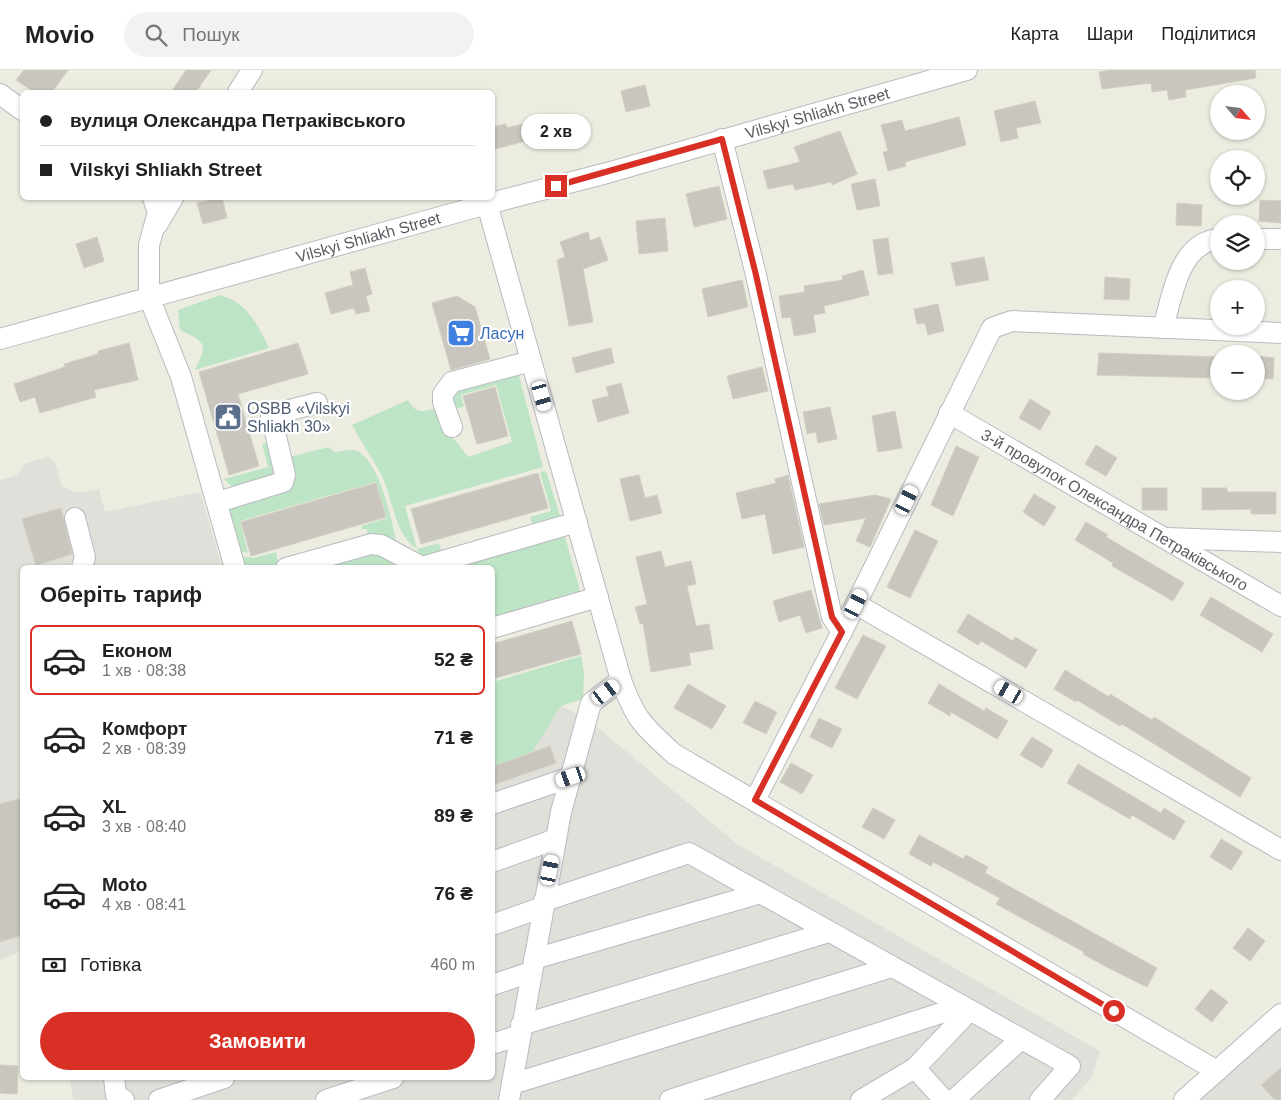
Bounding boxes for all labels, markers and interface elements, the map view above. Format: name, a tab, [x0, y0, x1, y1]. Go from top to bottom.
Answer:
search box	[124, 12, 474, 57]
text: Movio	[25, 21, 94, 48]
icon: search	[142, 21, 170, 49]
text: Пошук	[182, 24, 240, 45]
text: Карта	[1011, 24, 1059, 44]
text: Шари	[1087, 24, 1133, 44]
text: Поділитися	[1161, 24, 1256, 44]
street label: Vilskyi Shliakh Street	[743, 84, 892, 142]
north arrow	[1210, 85, 1265, 140]
map controls	[1210, 85, 1265, 400]
text: вулиця Олександра Петраківського	[70, 110, 406, 131]
callout: 2 хв	[521, 114, 591, 148]
text: 2 хв	[540, 123, 572, 140]
button: locate	[1210, 150, 1265, 205]
text: Vilskyi Shliakh Street	[70, 159, 262, 180]
route end	[545, 175, 567, 197]
street label: Vilskyi Shliakh Street	[294, 209, 443, 265]
button: layers	[1210, 215, 1265, 270]
button: +	[1210, 280, 1265, 335]
supermarket icon: Ласун	[446, 318, 476, 348]
place label: Ласун	[480, 325, 524, 342]
button: −	[1210, 345, 1265, 400]
car	[530, 380, 553, 412]
place label: OSBB «Vilskyi Shliakh 30»	[247, 400, 350, 435]
public building icon: OSBB «Vilskyi Shliakh 30»	[213, 402, 243, 432]
street label: 3-й провулок Олександра Петраківського	[979, 425, 1251, 594]
car	[893, 483, 920, 517]
text: Оберіть тариф	[40, 582, 202, 607]
car	[842, 587, 869, 621]
icon: car	[42, 638, 87, 683]
text: Економ	[102, 640, 172, 661]
text: 52 ₴	[434, 649, 473, 670]
text: 1 хв · 08:38	[102, 662, 186, 679]
car	[589, 677, 622, 707]
car	[992, 678, 1025, 706]
icon: car	[42, 716, 87, 761]
text: Комфорт	[102, 718, 187, 739]
text: 71 ₴	[434, 727, 473, 748]
text: 2 хв · 08:39	[102, 740, 186, 757]
car	[554, 765, 587, 789]
icon: car	[42, 794, 87, 839]
text: XL	[102, 796, 126, 817]
text: 89 ₴	[434, 805, 473, 826]
text: 3 хв · 08:40	[102, 818, 186, 835]
car	[539, 854, 560, 886]
icon: car	[42, 872, 87, 917]
text: Moto	[102, 874, 147, 895]
text: 76 ₴	[434, 883, 473, 904]
text: 4 хв · 08:41	[102, 896, 186, 913]
icon: cash	[40, 951, 68, 979]
text: Готівка	[80, 954, 141, 975]
text: 460 m	[431, 956, 475, 973]
route start	[1103, 1000, 1125, 1022]
button: Замовити	[40, 1012, 475, 1070]

